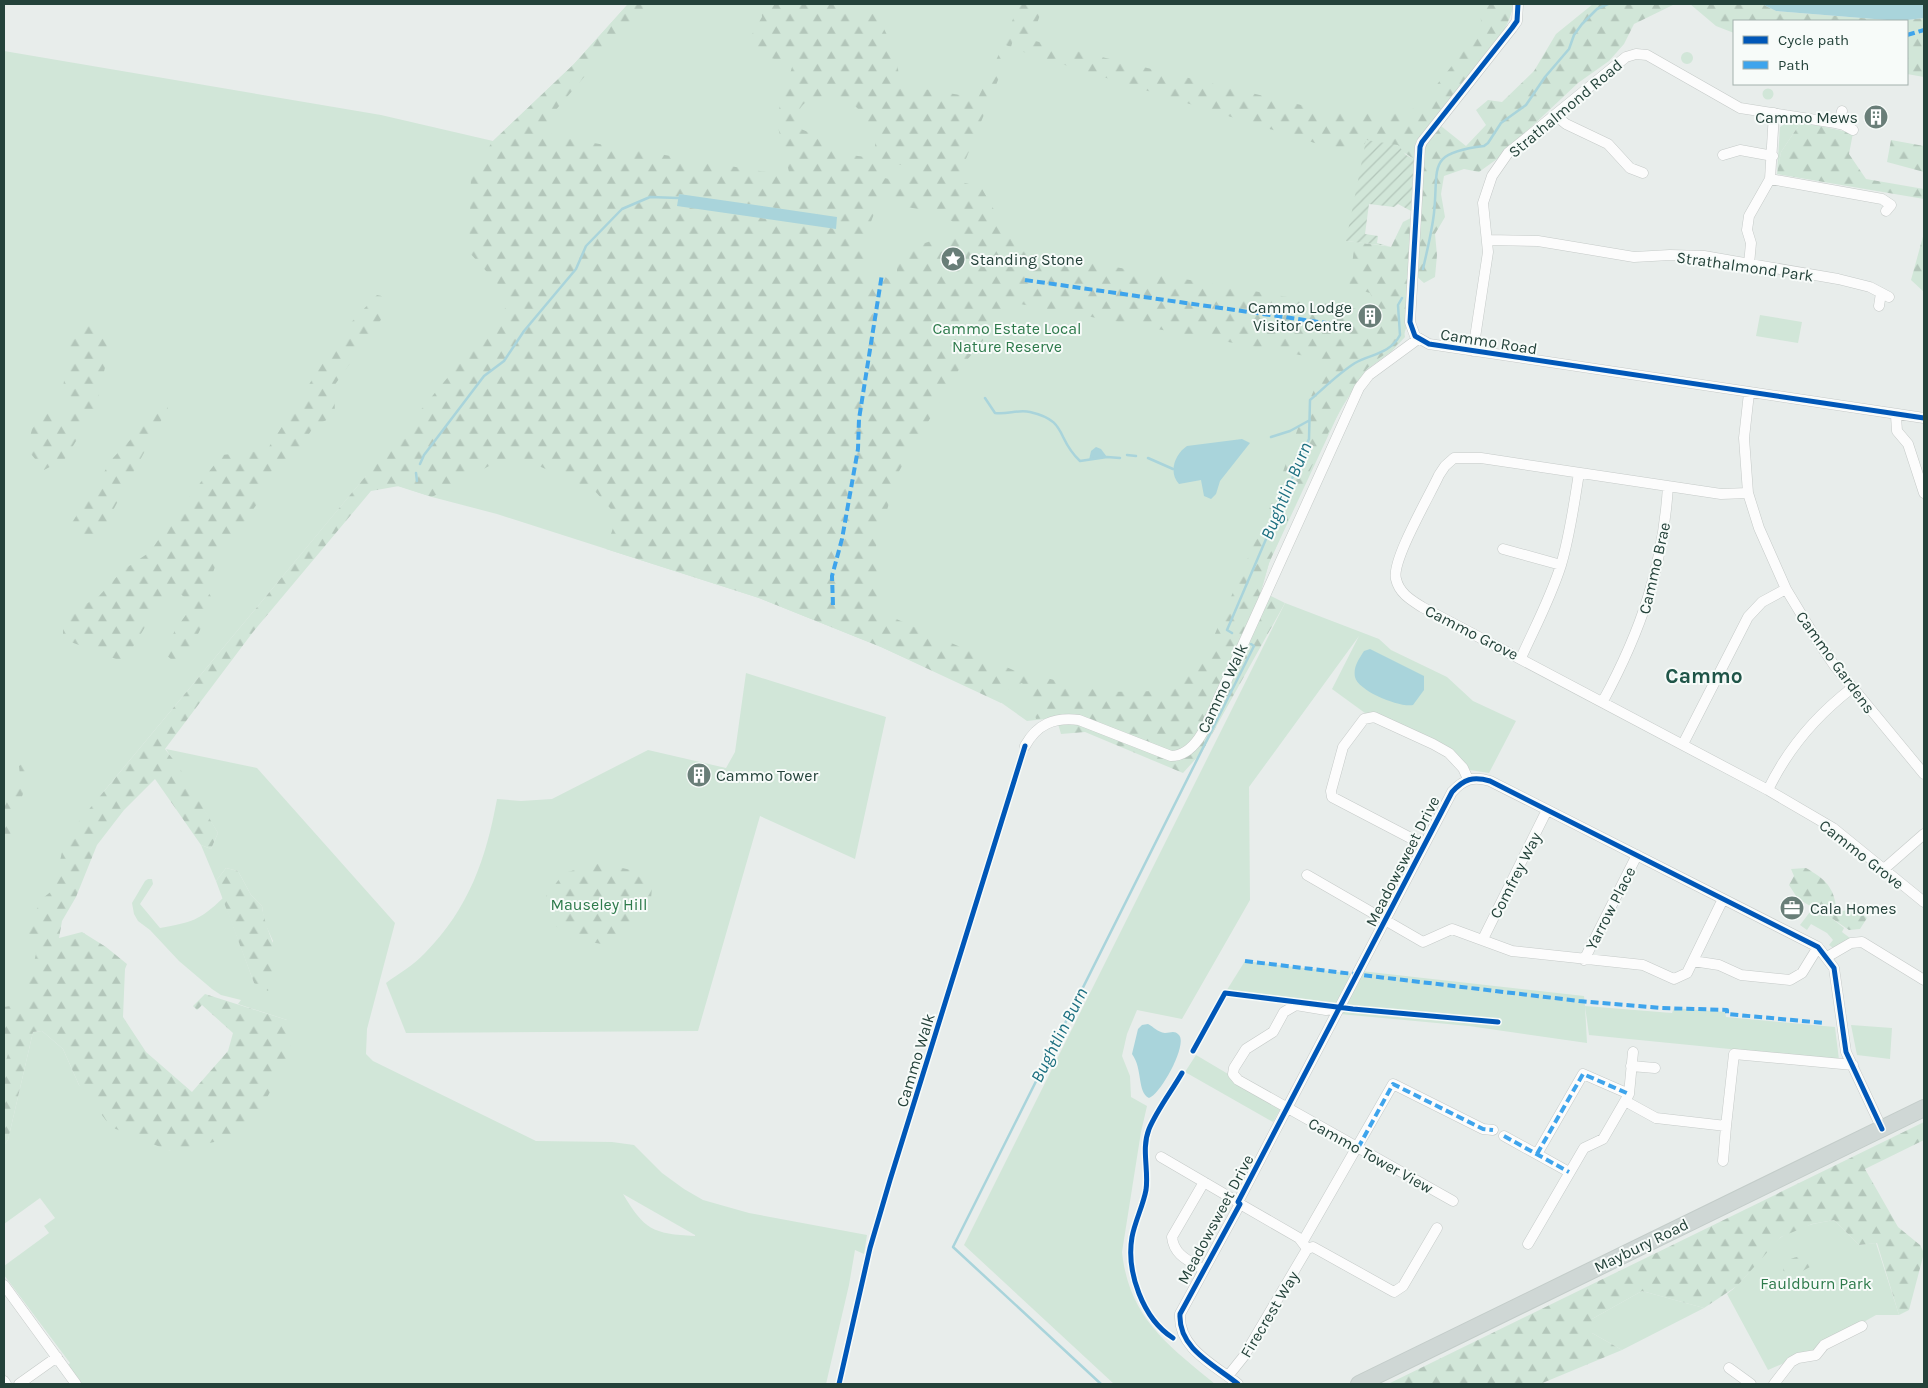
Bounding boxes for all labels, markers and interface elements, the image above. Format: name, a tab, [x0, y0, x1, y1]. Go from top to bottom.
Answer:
legend	[1733, 20, 1908, 85]
text: Cycle path	[1778, 31, 1849, 49]
street label: Strathalmond Road	[1505, 55, 1626, 162]
text: Path	[1778, 56, 1809, 74]
building icon: Cammo Mews	[1863, 104, 1889, 130]
place label: Cammo Mews	[1755, 108, 1858, 127]
place icon: Standing Stone	[940, 246, 966, 272]
street label: Strathalmond Park	[1675, 247, 1815, 286]
place label: Standing Stone	[970, 250, 1083, 269]
place label: Cammo Lodge Visitor Centre	[1248, 298, 1352, 335]
building icon: Cammo Lodge Visitor Centre	[1357, 303, 1383, 329]
park label: Cammo Estate Local Nature Reserve	[932, 319, 1082, 356]
street label: Cammo Road	[1439, 324, 1539, 359]
water label: Bughtlin Burn	[1256, 439, 1316, 543]
street label: Cammo Brae	[1635, 520, 1674, 616]
street label: Cammo Grove	[1422, 601, 1522, 664]
street label: Cammo Gardens	[1792, 607, 1879, 717]
street label: Cammo Walk	[1193, 640, 1252, 736]
district label: Cammo	[1665, 664, 1743, 688]
building icon: Cammo Tower	[686, 762, 712, 788]
place label: Cammo Tower	[716, 766, 818, 785]
street label: Meadowsweet Drive	[1361, 793, 1444, 930]
street label: Cammo Grove	[1816, 815, 1908, 893]
street label: Comfrey Way	[1486, 828, 1546, 922]
street label: Yarrow Place	[1581, 863, 1640, 953]
park label: Mauseley Hill	[550, 895, 648, 914]
office icon: Cala Homes	[1779, 895, 1805, 921]
place label: Cala Homes	[1810, 899, 1897, 918]
water label: Bughtlin Burn	[1026, 984, 1092, 1086]
street label: Cammo Walk	[892, 1011, 939, 1109]
street label: Cammo Tower View	[1305, 1113, 1437, 1198]
street label: Meadowsweet Drive	[1173, 1151, 1258, 1287]
street label: Maybury Road	[1591, 1214, 1692, 1277]
street label: Firecrest Way	[1236, 1267, 1303, 1361]
park label: Fauldburn Park	[1760, 1274, 1872, 1293]

